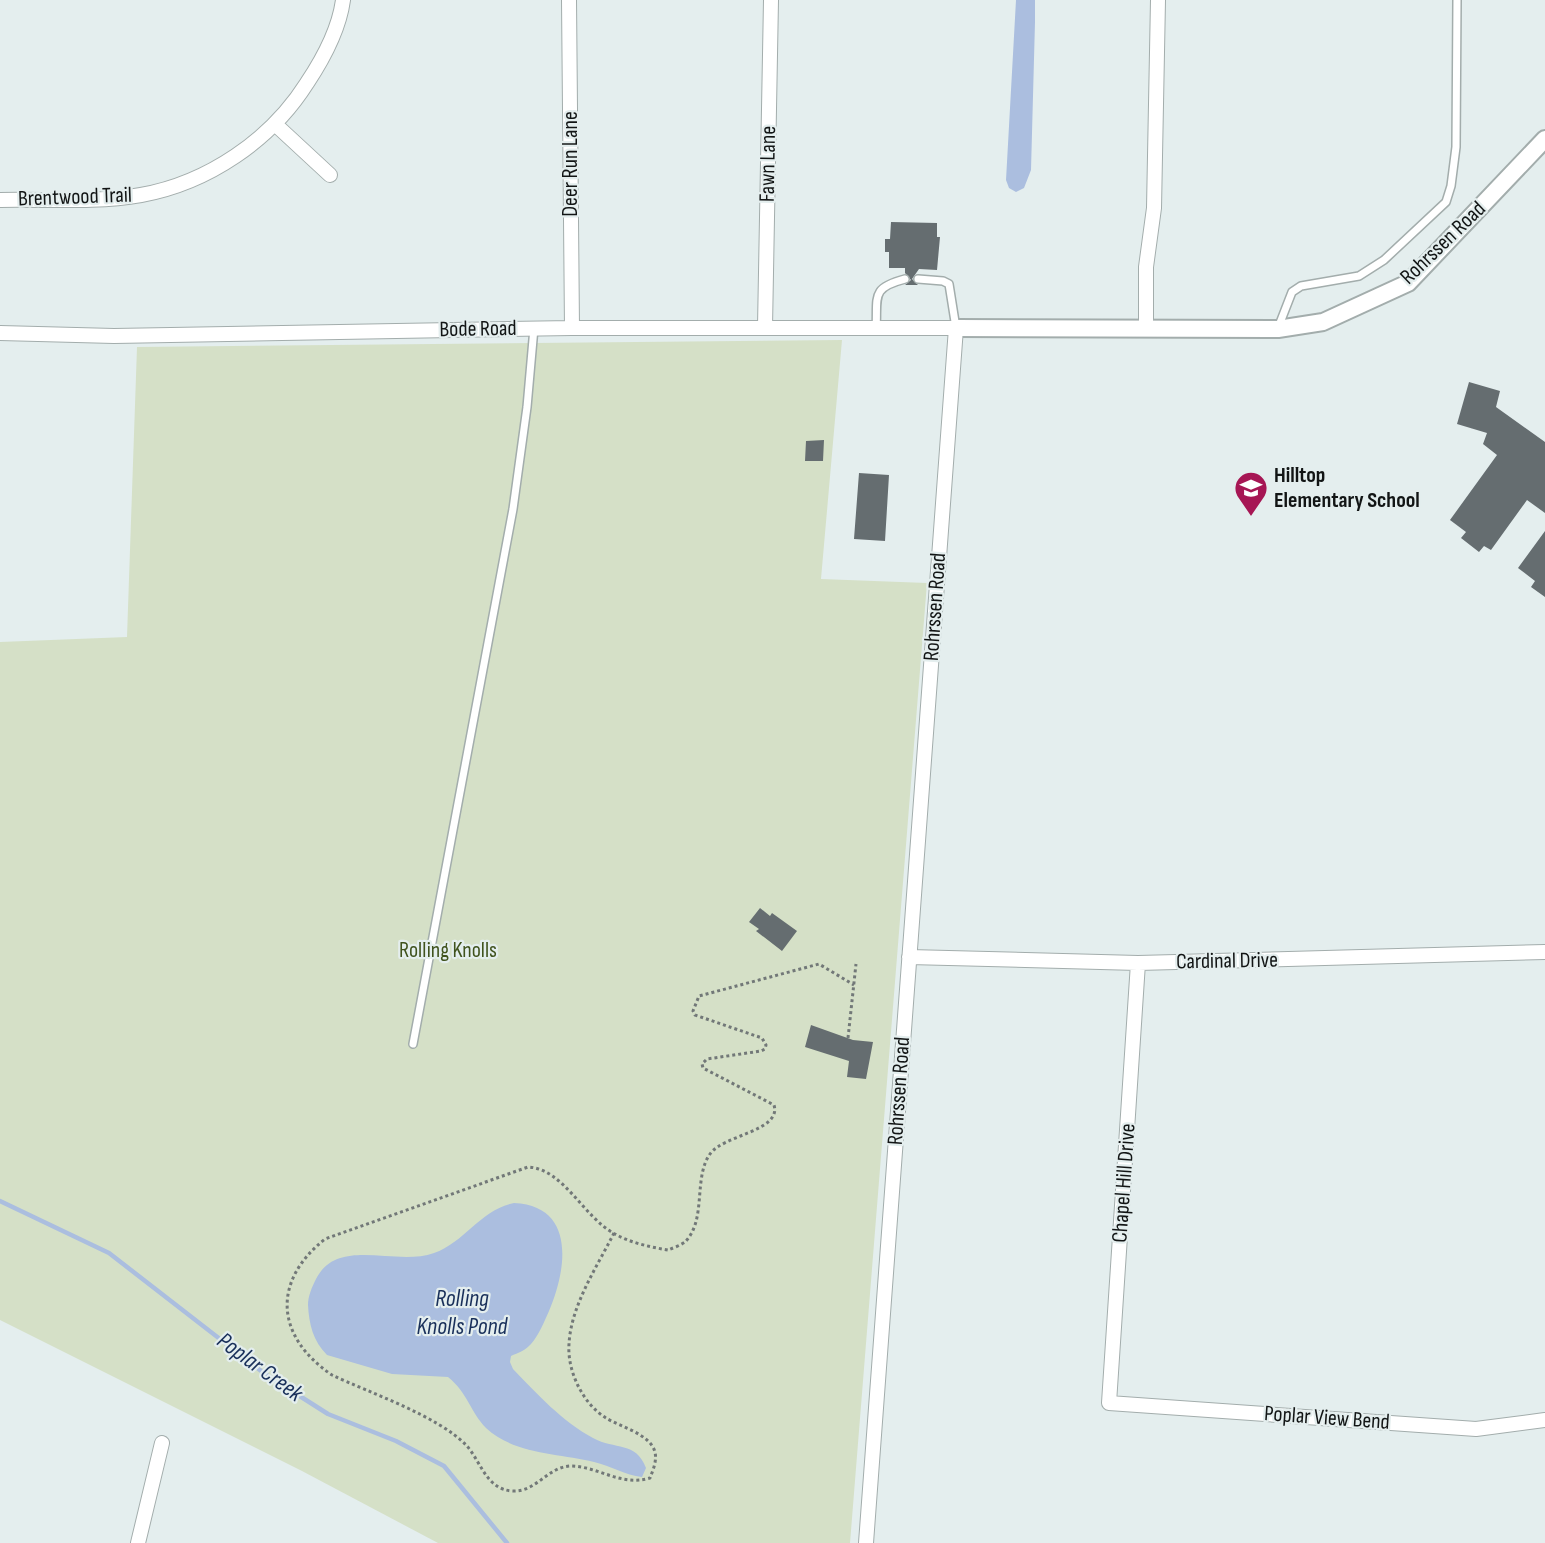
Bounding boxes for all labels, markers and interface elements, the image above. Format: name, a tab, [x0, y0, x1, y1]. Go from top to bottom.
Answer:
street label: Deer Run Lane	[557, 111, 584, 217]
street label: Fawn Lane	[754, 126, 782, 202]
street label: Brentwood Trail	[18, 182, 132, 212]
street label: Rohrssen Road	[1395, 196, 1491, 290]
street label: Bode Road	[439, 315, 517, 343]
place label: Hilltop Elementary School	[1274, 462, 1420, 514]
school or university icon: Hilltop Elementary School	[1233, 470, 1269, 517]
street label: Rohrssen Road	[918, 552, 952, 662]
park label: Rolling Knolls	[399, 937, 497, 964]
street label: Cardinal Drive	[1176, 947, 1278, 975]
street label: Rohrssen Road	[882, 1036, 916, 1146]
street label: Chapel Hill Drive	[1106, 1122, 1142, 1244]
water label: Rolling Knolls Pond	[417, 1284, 509, 1341]
water label: Poplar Creek	[211, 1326, 310, 1409]
street label: Poplar View Bend	[1263, 1400, 1391, 1436]

